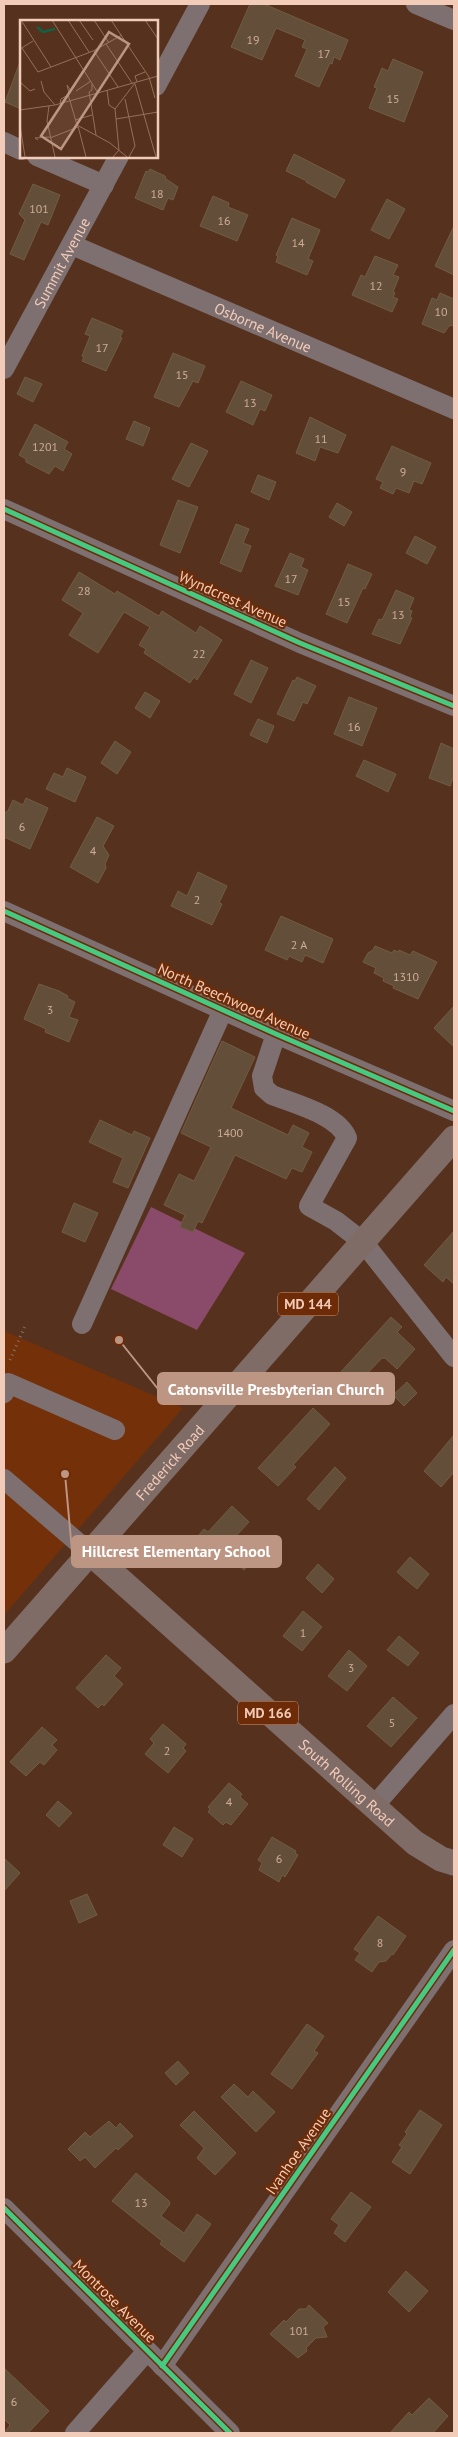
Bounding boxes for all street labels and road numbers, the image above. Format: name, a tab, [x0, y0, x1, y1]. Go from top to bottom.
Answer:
street label: Summit Avenue	[29, 214, 94, 311]
street label: Osborne Avenue	[212, 298, 315, 356]
street label: Wyndcrest Avenue	[176, 567, 290, 631]
street label: North Beechwood Avenue	[155, 959, 313, 1043]
road number: MD 144	[278, 1292, 338, 1316]
street label: Frederick Road	[131, 1420, 208, 1504]
road number: MD 166	[238, 1702, 298, 1725]
street label: South Rolling Road	[295, 1734, 399, 1830]
street label: Ivanhoe Avenue	[261, 2104, 335, 2198]
street label: Montrose Avenue	[69, 2255, 161, 2347]

